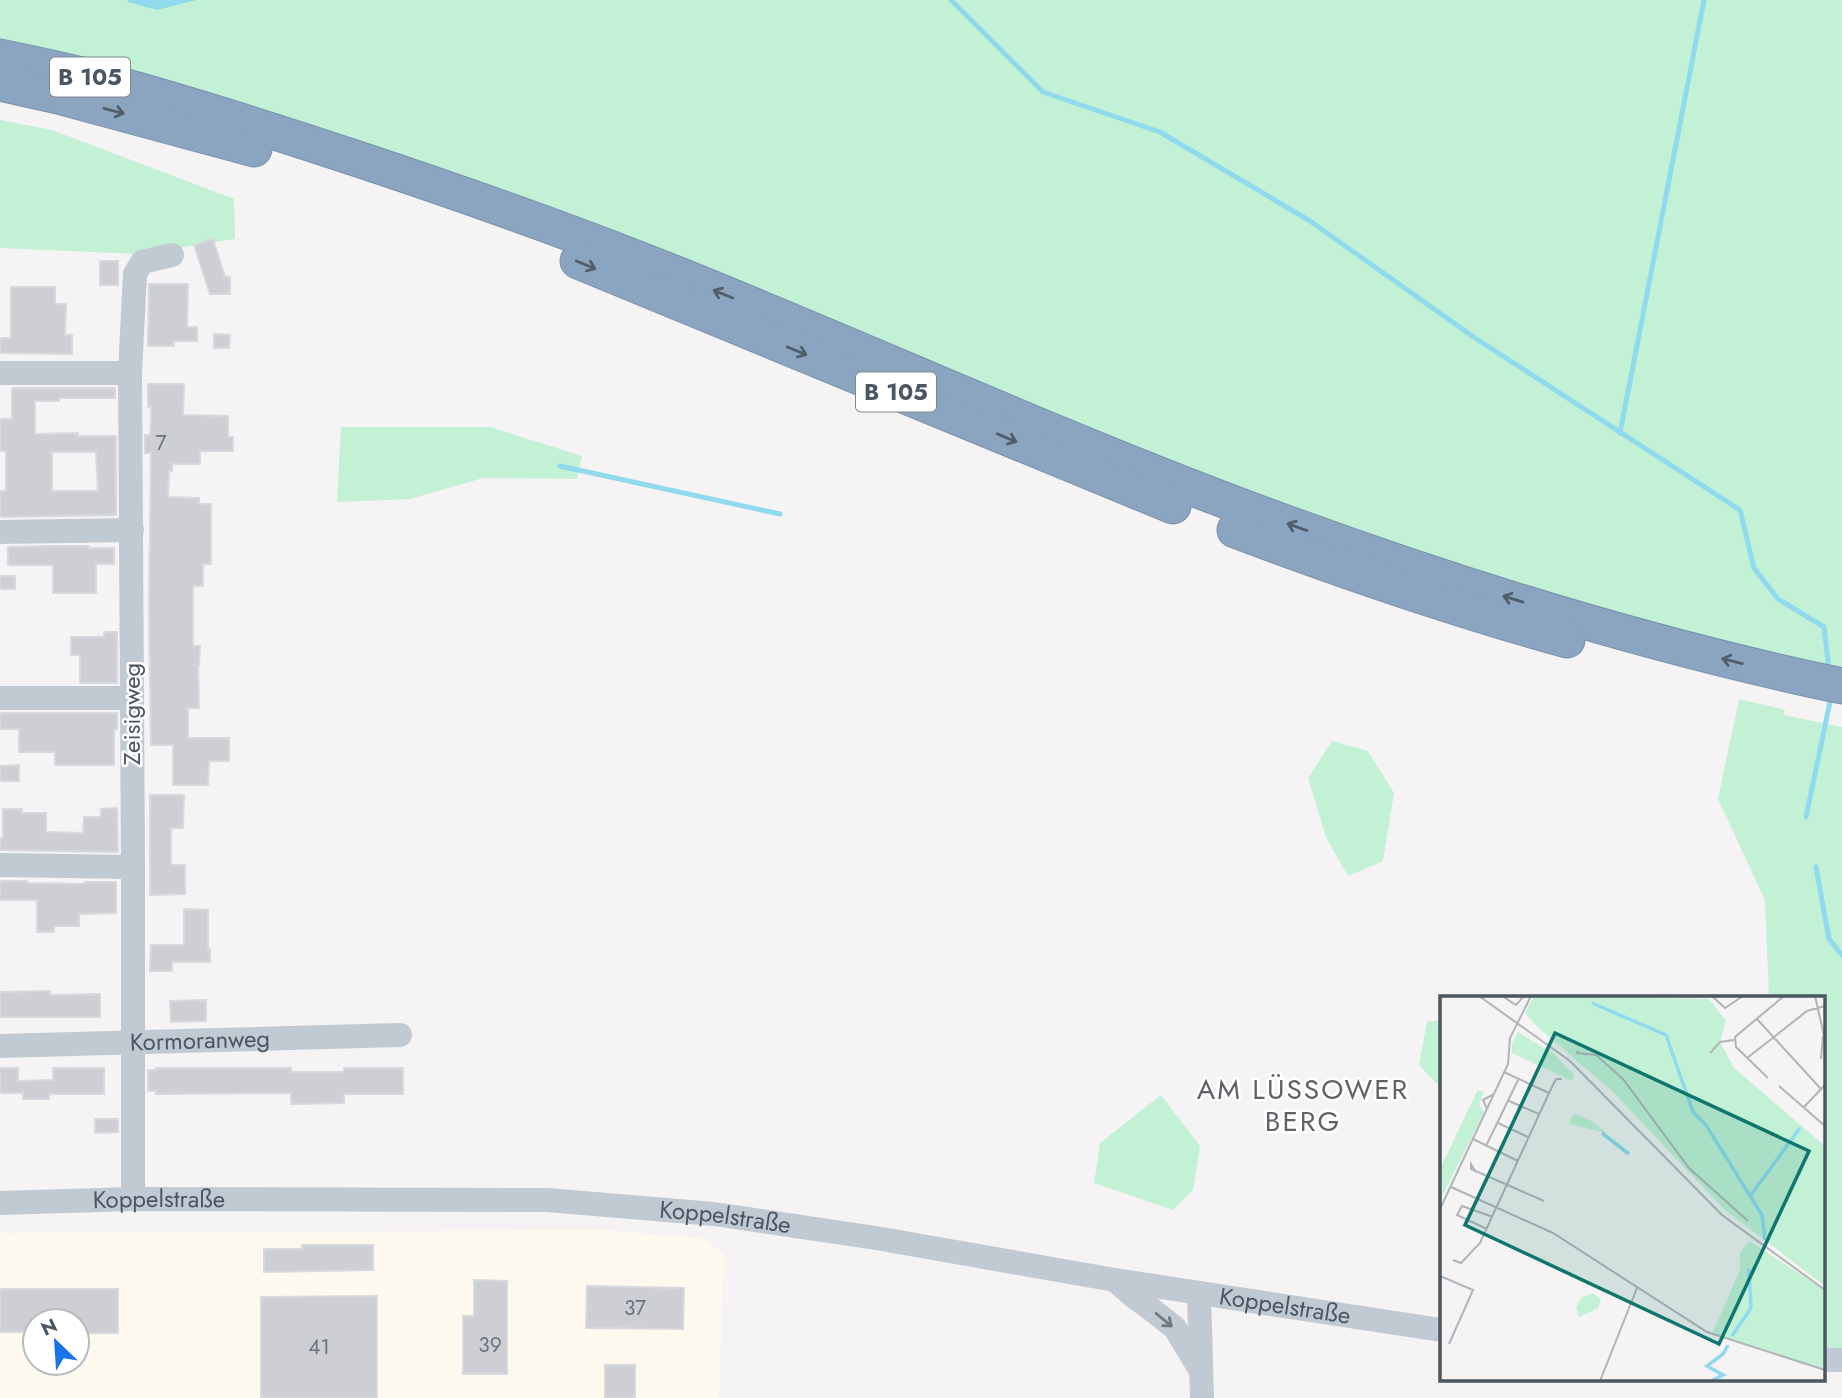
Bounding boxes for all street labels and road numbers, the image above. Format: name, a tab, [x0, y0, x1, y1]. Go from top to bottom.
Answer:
road number: B 105	[50, 58, 130, 96]
road number: B 105	[856, 372, 936, 412]
street label: Zeisigweg	[114, 663, 149, 765]
street label: Kormoranweg	[129, 1021, 271, 1059]
street label: Koppelstraße	[92, 1181, 225, 1217]
street label: Koppelstraße	[658, 1191, 793, 1242]
street label: Koppelstraße	[1217, 1278, 1353, 1333]

